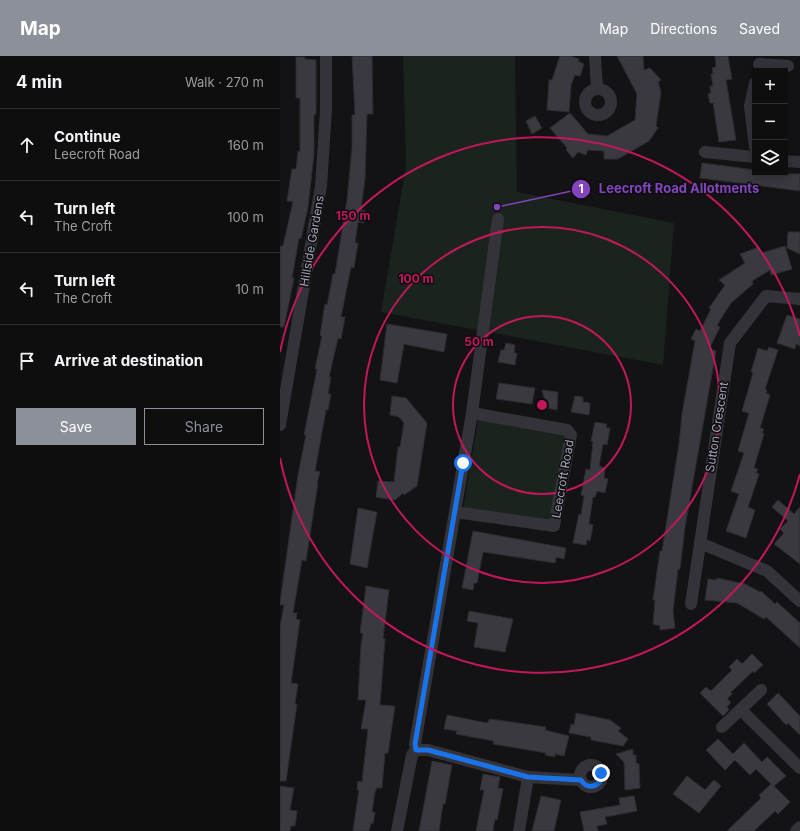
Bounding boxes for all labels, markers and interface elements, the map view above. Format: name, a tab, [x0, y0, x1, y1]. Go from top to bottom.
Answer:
text: Map	[20, 17, 61, 40]
text: Map	[599, 20, 628, 37]
text: Directions	[650, 20, 717, 37]
text: Saved	[739, 20, 780, 37]
map controls	[752, 68, 788, 176]
button: +	[752, 68, 788, 104]
text: 4 min	[16, 72, 62, 92]
text: Walk · 270 m	[185, 74, 264, 90]
button: −	[752, 104, 788, 140]
text: Continue	[54, 127, 121, 146]
icon: ahead	[16, 134, 38, 156]
text: 160 m	[227, 137, 264, 153]
button: layers	[752, 140, 788, 176]
text: Leecroft Road	[54, 146, 140, 162]
callout: Leecroft Road Allotments	[571, 176, 768, 201]
text: Leecroft Road Allotments	[599, 180, 759, 196]
text: 1	[578, 181, 584, 196]
street label: Hillside Gardens	[296, 194, 327, 288]
text: Turn left	[54, 199, 115, 218]
icon: left	[16, 206, 38, 228]
text: 150 m	[336, 208, 370, 223]
text: 100 m	[227, 209, 264, 225]
text: The Croft	[54, 218, 112, 234]
text: Turn left	[54, 271, 115, 290]
text: 100 m	[398, 271, 434, 286]
icon: left	[16, 278, 38, 300]
text: 10 m	[235, 281, 264, 297]
text: The Croft	[54, 290, 112, 306]
text: 50 m	[464, 334, 494, 349]
icon: arrive	[16, 350, 38, 372]
text: Arrive at destination	[54, 351, 203, 370]
street label: Sutton Crescent	[702, 381, 731, 473]
centre of rings	[535, 398, 549, 412]
button: Save	[16, 408, 136, 445]
button: Share	[144, 408, 264, 445]
street label: Leecroft Road	[548, 438, 577, 519]
route start	[454, 454, 472, 472]
route end	[592, 764, 610, 782]

